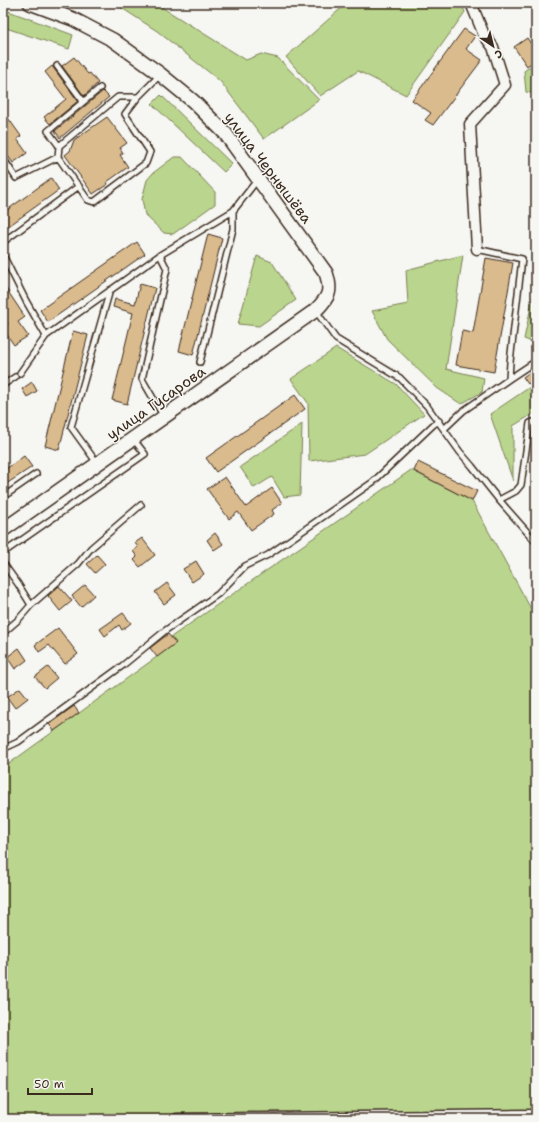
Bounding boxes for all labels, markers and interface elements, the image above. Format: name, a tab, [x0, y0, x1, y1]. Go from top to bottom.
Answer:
north arrow	[473, 26, 513, 66]
text: С	[491, 46, 506, 62]
street label: улица Чернышёва	[219, 108, 317, 228]
street label: улица Гусарова	[103, 361, 210, 445]
scale bar	[28, 1070, 92, 1096]
text: 50 m	[34, 1076, 64, 1092]

